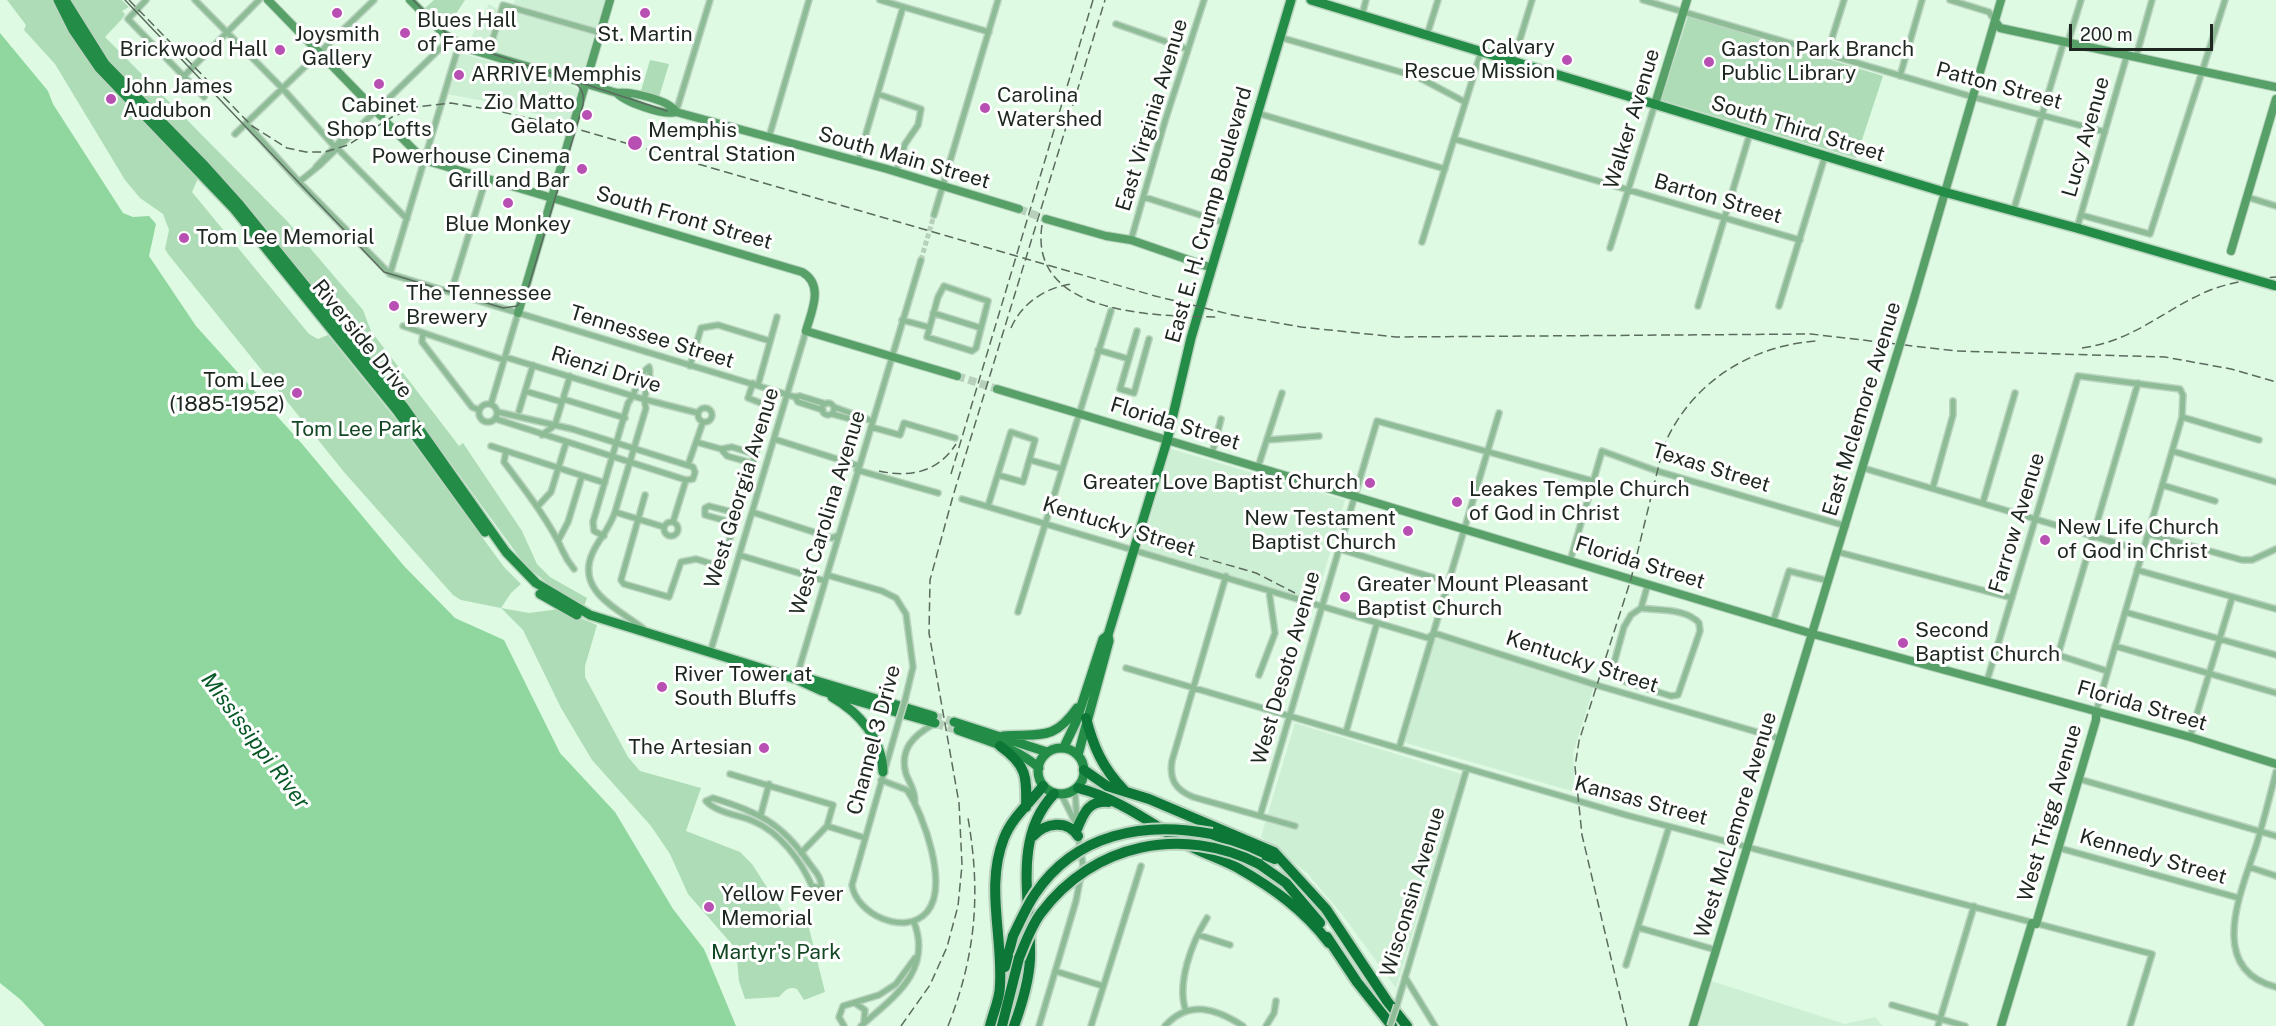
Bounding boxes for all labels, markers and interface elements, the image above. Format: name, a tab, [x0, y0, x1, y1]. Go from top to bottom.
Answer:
marker: Joysmith Gallery	[330, 6, 344, 20]
marker: St. Martin	[638, 6, 652, 20]
place label: Blues Hall of Fame	[417, 8, 517, 58]
scale bar	[2072, 12, 2216, 50]
street label: East Virginia Avenue	[1111, 16, 1193, 214]
place label: Joysmith Gallery	[294, 22, 380, 72]
place label: St. Martin	[597, 22, 693, 48]
text: 200 m	[2080, 24, 2133, 45]
marker: Blues Hall of Fame	[398, 26, 412, 40]
place label: Calvary Rescue Mission	[1404, 35, 1555, 85]
place label: Brickwood Hall	[120, 37, 268, 63]
place label: Gaston Park Branch Public Library	[1721, 37, 1914, 87]
marker: Brickwood Hall	[273, 43, 287, 57]
street label: Walker Avenue	[1599, 46, 1665, 192]
marker: Calvary Rescue Mission	[1560, 53, 1574, 67]
marker: Gaston Park Branch Public Library	[1702, 55, 1716, 69]
street label: Patton Street	[1933, 57, 2065, 115]
place label: ARRIVE Memphis	[471, 62, 641, 88]
marker: ARRIVE Memphis	[452, 68, 466, 82]
place label: John James Audubon	[123, 74, 233, 124]
street label: Lucy Avenue	[2057, 74, 2115, 200]
marker: Cabinet Shop Lofts	[372, 77, 386, 91]
place label: Carolina Watershed	[997, 83, 1102, 133]
street label: East E. H. Crump Boulevard	[1160, 84, 1258, 346]
place label: Zio Matto Gelato	[483, 90, 575, 140]
street label: South Third Street	[1708, 91, 1888, 167]
marker: John James Audubon	[104, 92, 118, 106]
place label: Cabinet Shop Lofts	[326, 93, 432, 143]
marker: Carolina Watershed	[978, 101, 992, 115]
marker: Zio Matto Gelato	[580, 108, 594, 122]
place label: Memphis Central Station	[648, 118, 795, 168]
street label: South Main Street	[815, 121, 993, 195]
marker: Memphis Central Station	[626, 134, 644, 152]
place label: Powerhouse Cinema Grill and Bar	[371, 144, 570, 194]
marker: Powerhouse Cinema Grill and Bar	[575, 162, 589, 176]
street label: Barton Street	[1651, 169, 1785, 229]
street label: South Front Street	[593, 181, 775, 255]
marker: Blue Monkey	[501, 196, 515, 210]
place label: Blue Monkey	[445, 212, 571, 238]
place label: Tom Lee Memorial	[196, 225, 375, 251]
marker: Tom Lee Memorial	[177, 231, 191, 245]
street label: Riverside Drive	[306, 275, 418, 403]
place label: The Tennessee Brewery	[406, 281, 552, 331]
marker: The Tennessee Brewery	[387, 299, 401, 313]
street label: East Mclemore Avenue	[1817, 299, 1907, 519]
street label: Tennessee Street	[567, 300, 737, 374]
street label: Rienzi Drive	[548, 341, 664, 399]
place label: Tom Lee (1885-1952)	[169, 368, 285, 418]
street label: West Georgia Avenue	[699, 385, 785, 591]
marker: Tom Lee (1885-1952)	[290, 386, 304, 400]
street label: Florida Street	[1107, 392, 1243, 456]
street label: West Carolina Avenue	[785, 408, 871, 618]
park label: Tom Lee Park	[291, 417, 423, 443]
street label: Texas Street	[1649, 438, 1773, 498]
street label: Farrow Avenue	[1984, 450, 2050, 596]
place label: Greater Love Baptist Church	[1083, 470, 1358, 496]
marker: Greater Love Baptist Church	[1363, 476, 1377, 490]
place label: Leakes Temple Church of God in Christ	[1469, 477, 1690, 527]
street label: Kentucky Street	[1039, 492, 1199, 562]
marker: Leakes Temple Church of God in Christ	[1450, 495, 1464, 509]
place label: New Testament Baptist Church	[1244, 506, 1396, 556]
place label: New Life Church of God in Christ	[2057, 515, 2219, 565]
marker: New Testament Baptist Church	[1401, 524, 1415, 538]
street label: Florida Street	[1572, 531, 1708, 595]
marker: New Life Church of God in Christ	[2038, 533, 2052, 547]
street label: West Desoto Avenue	[1246, 568, 1326, 768]
place label: Greater Mount Pleasant Baptist Church	[1357, 572, 1589, 622]
marker: Greater Mount Pleasant Baptist Church	[1338, 590, 1352, 604]
place label: Second Baptist Church	[1915, 618, 2060, 668]
street label: Kentucky Street	[1503, 626, 1661, 698]
marker: Second Baptist Church	[1896, 636, 1910, 650]
place label: River Tower at South Bluffs	[674, 662, 812, 712]
street label: Channel 3 Drive	[842, 662, 906, 818]
water label: Mississippi River	[195, 668, 315, 814]
street label: Florida Street	[2074, 675, 2210, 737]
marker: River Tower at South Bluffs	[655, 680, 669, 694]
street label: West McLemore Avenue	[1690, 709, 1782, 941]
street label: West Trigg Avenue	[2013, 722, 2087, 904]
place label: The Artesian	[628, 735, 752, 761]
marker: The Artesian	[757, 741, 771, 755]
street label: Kansas Street	[1572, 771, 1710, 831]
street label: Wisconsin Avenue	[1375, 804, 1451, 980]
street label: Kennedy Street	[2076, 824, 2230, 890]
place label: Yellow Fever Memorial	[721, 882, 844, 932]
marker: Yellow Fever Memorial	[702, 900, 716, 914]
park label: Martyr's Park	[711, 940, 841, 966]

